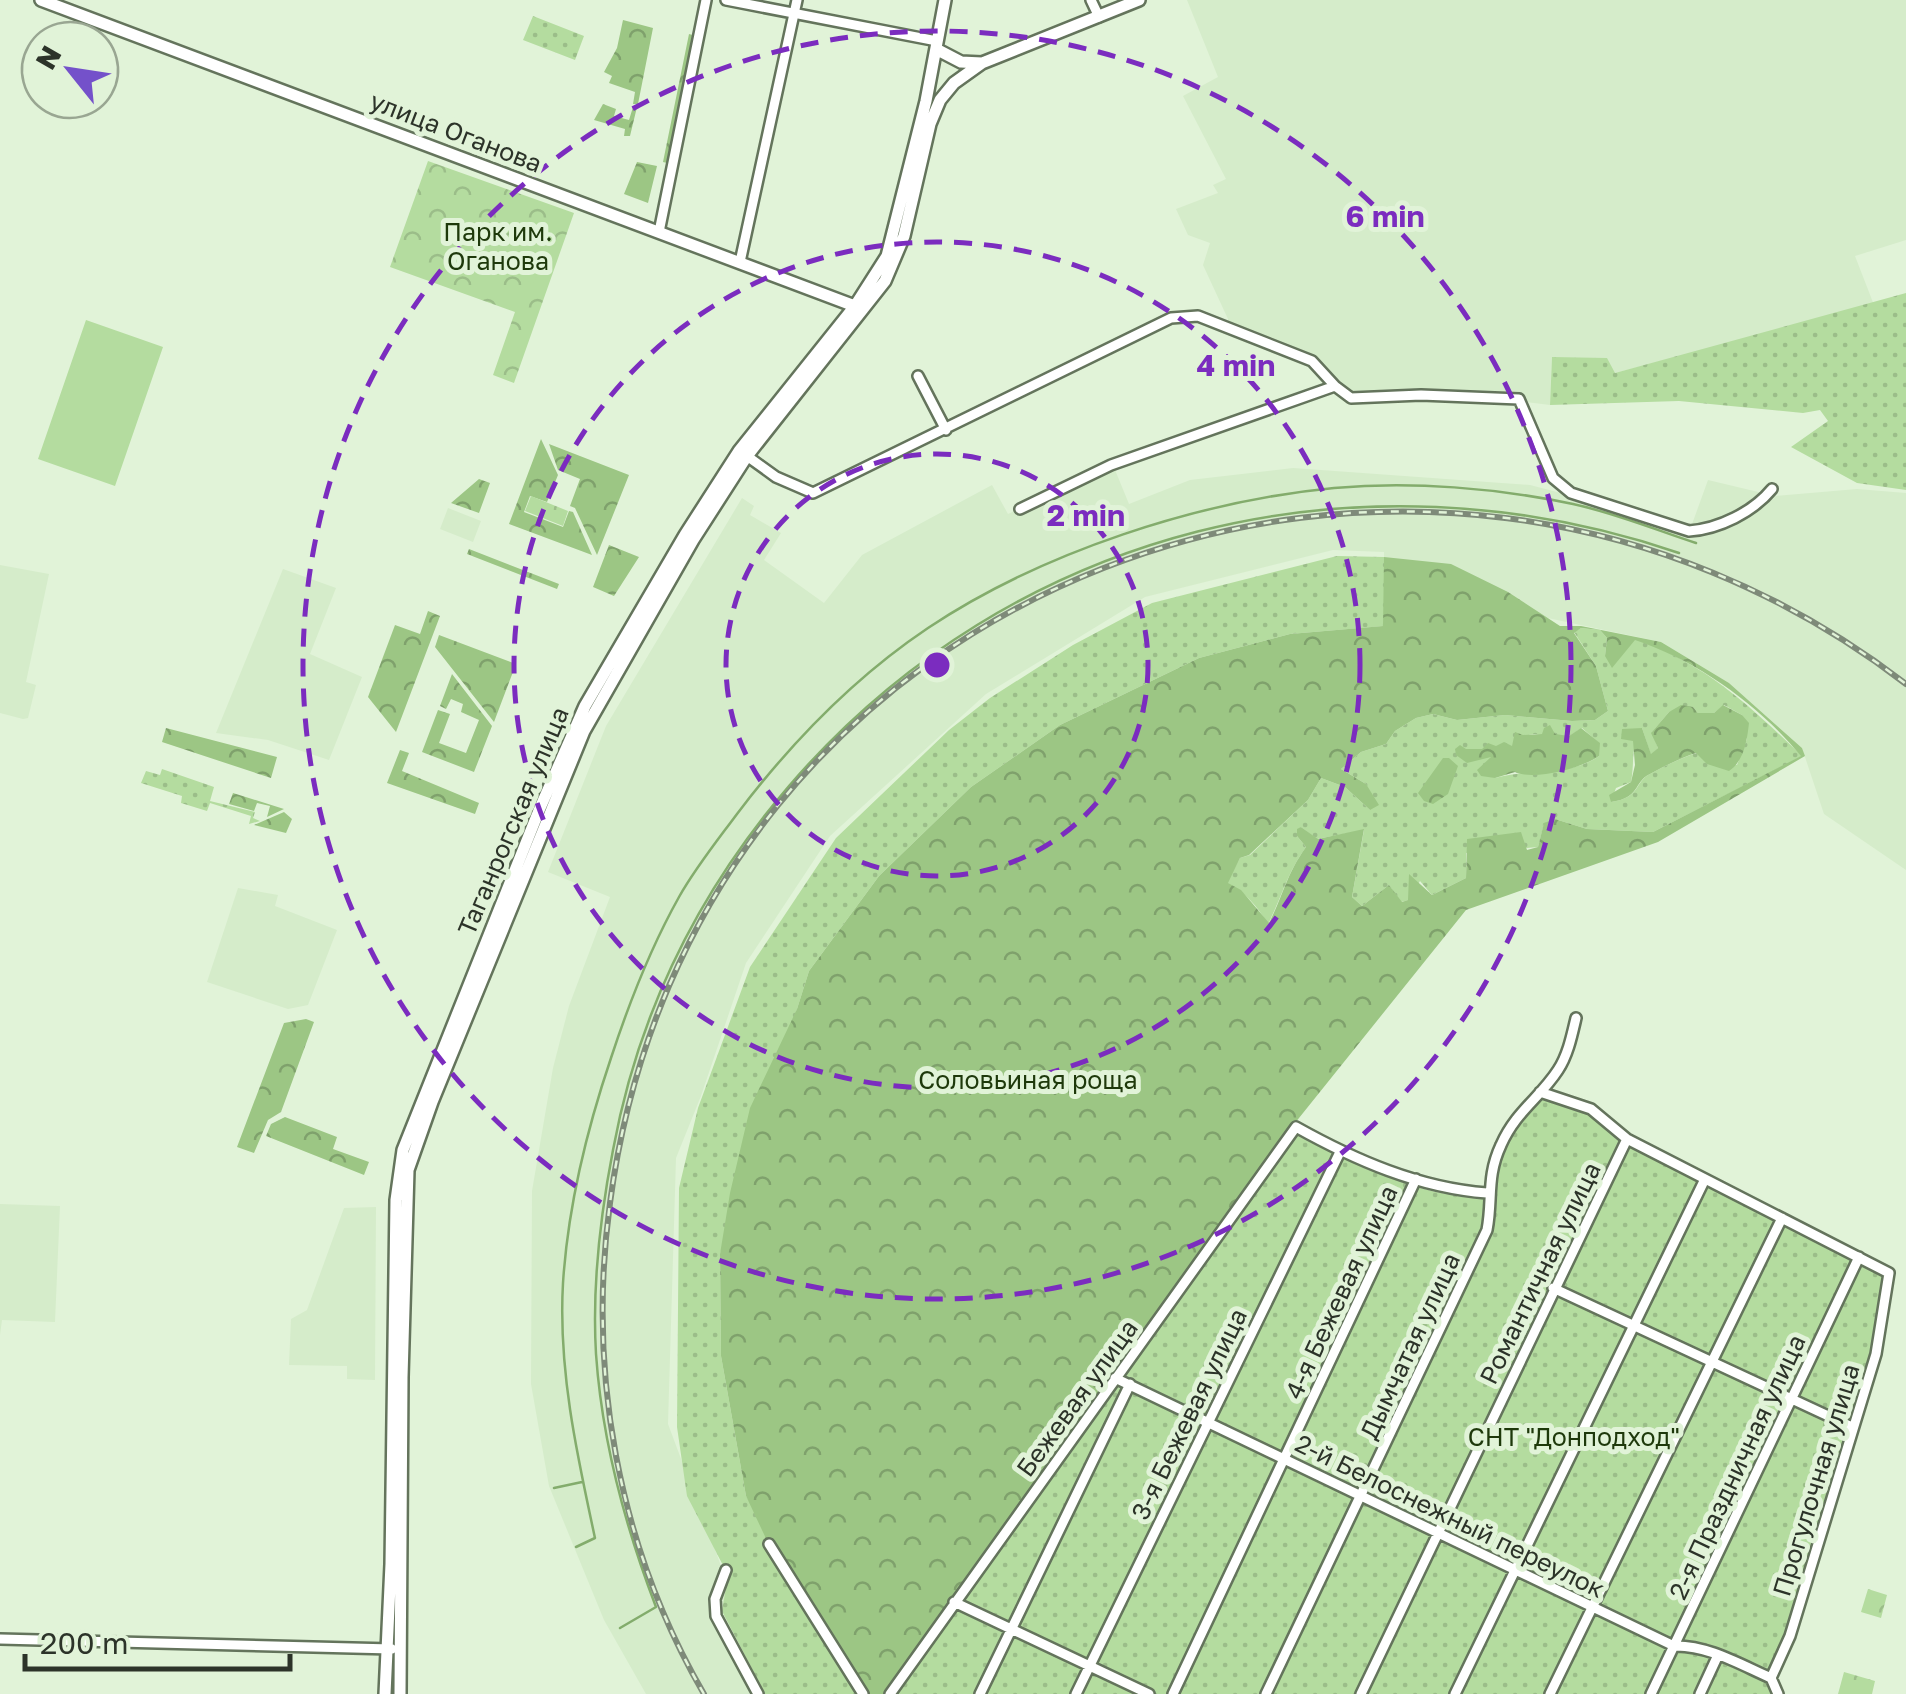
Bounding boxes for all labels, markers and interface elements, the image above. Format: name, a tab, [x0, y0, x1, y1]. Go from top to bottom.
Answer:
north arrow	[20, 20, 120, 120]
text: N	[28, 40, 68, 75]
street label: улица Оганова	[366, 85, 547, 179]
text: 6 min	[1345, 198, 1425, 234]
park label: Парк им. Оганова	[443, 216, 553, 276]
text: 4 min	[1197, 347, 1275, 383]
text: 2 min	[1047, 497, 1125, 533]
centre of rings	[919, 647, 955, 683]
street label: Таганрогская улица	[450, 702, 575, 940]
park label: Соловьиная роща	[918, 1064, 1138, 1095]
street label: Романтичная улица	[1472, 1157, 1607, 1389]
street label: 4-я Бежевая улица	[1277, 1180, 1404, 1403]
street label: Дымчатая улица	[1353, 1248, 1466, 1444]
street label: 3-я Бежевая улица	[1124, 1303, 1253, 1525]
street label: Бежевая улица	[1009, 1313, 1144, 1482]
street label: 2-я Праздничная улица	[1662, 1329, 1812, 1604]
street label: Прогулочная улица	[1765, 1360, 1866, 1600]
park label: СНТ "Донподход"	[1468, 1421, 1680, 1452]
street label: 2-й Белоснежный переулок	[1291, 1427, 1610, 1604]
scale bar	[25, 1609, 290, 1671]
text: 200 m	[40, 1625, 129, 1661]

